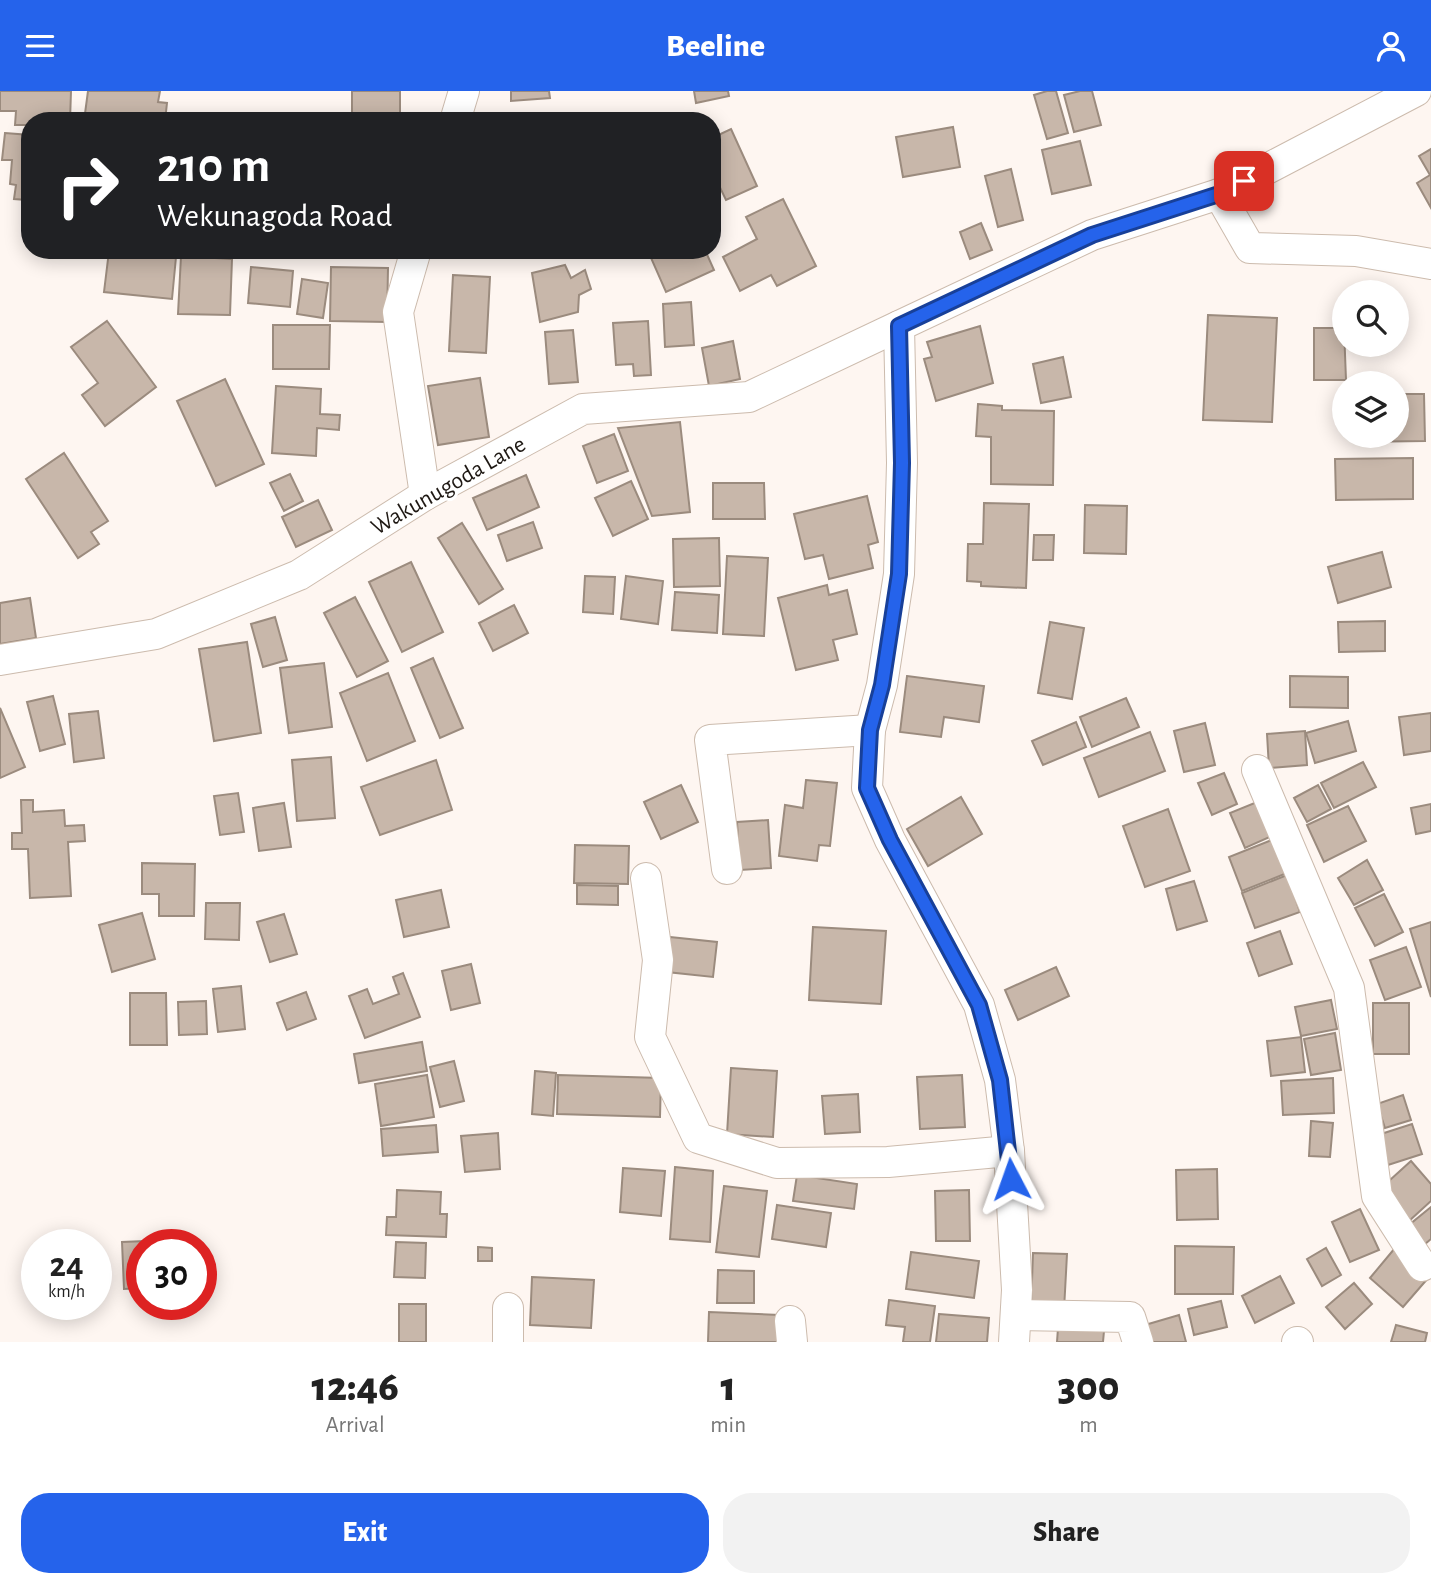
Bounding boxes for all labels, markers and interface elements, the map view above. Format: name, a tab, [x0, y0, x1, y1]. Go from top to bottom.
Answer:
icon: menu	[21, 27, 59, 65]
icon: person	[1372, 27, 1410, 65]
text: Beeline	[666, 30, 765, 62]
icon: right	[42, 140, 133, 231]
text: 210 m	[157, 142, 270, 191]
pin	[1214, 151, 1274, 211]
icon: arrive	[1225, 162, 1263, 200]
text: Wekunagoda Road	[157, 200, 392, 232]
map controls	[1332, 280, 1409, 448]
button: search	[1332, 280, 1409, 357]
button: layers	[1332, 371, 1409, 448]
street label: Wakunugoda Lane	[367, 432, 530, 540]
position arrow	[974, 1142, 1048, 1216]
speed limit sign: 30	[126, 1229, 217, 1320]
text: 24	[49, 1248, 84, 1283]
text: km/h	[48, 1283, 85, 1301]
text: 12:46	[311, 1366, 399, 1408]
text: 1	[720, 1366, 736, 1408]
text: 300	[1058, 1366, 1120, 1408]
text: Arrival	[326, 1414, 385, 1437]
text: min	[710, 1414, 746, 1437]
text: m	[1079, 1414, 1098, 1437]
button: Exit	[21, 1493, 709, 1573]
button: Share	[723, 1493, 1410, 1573]

